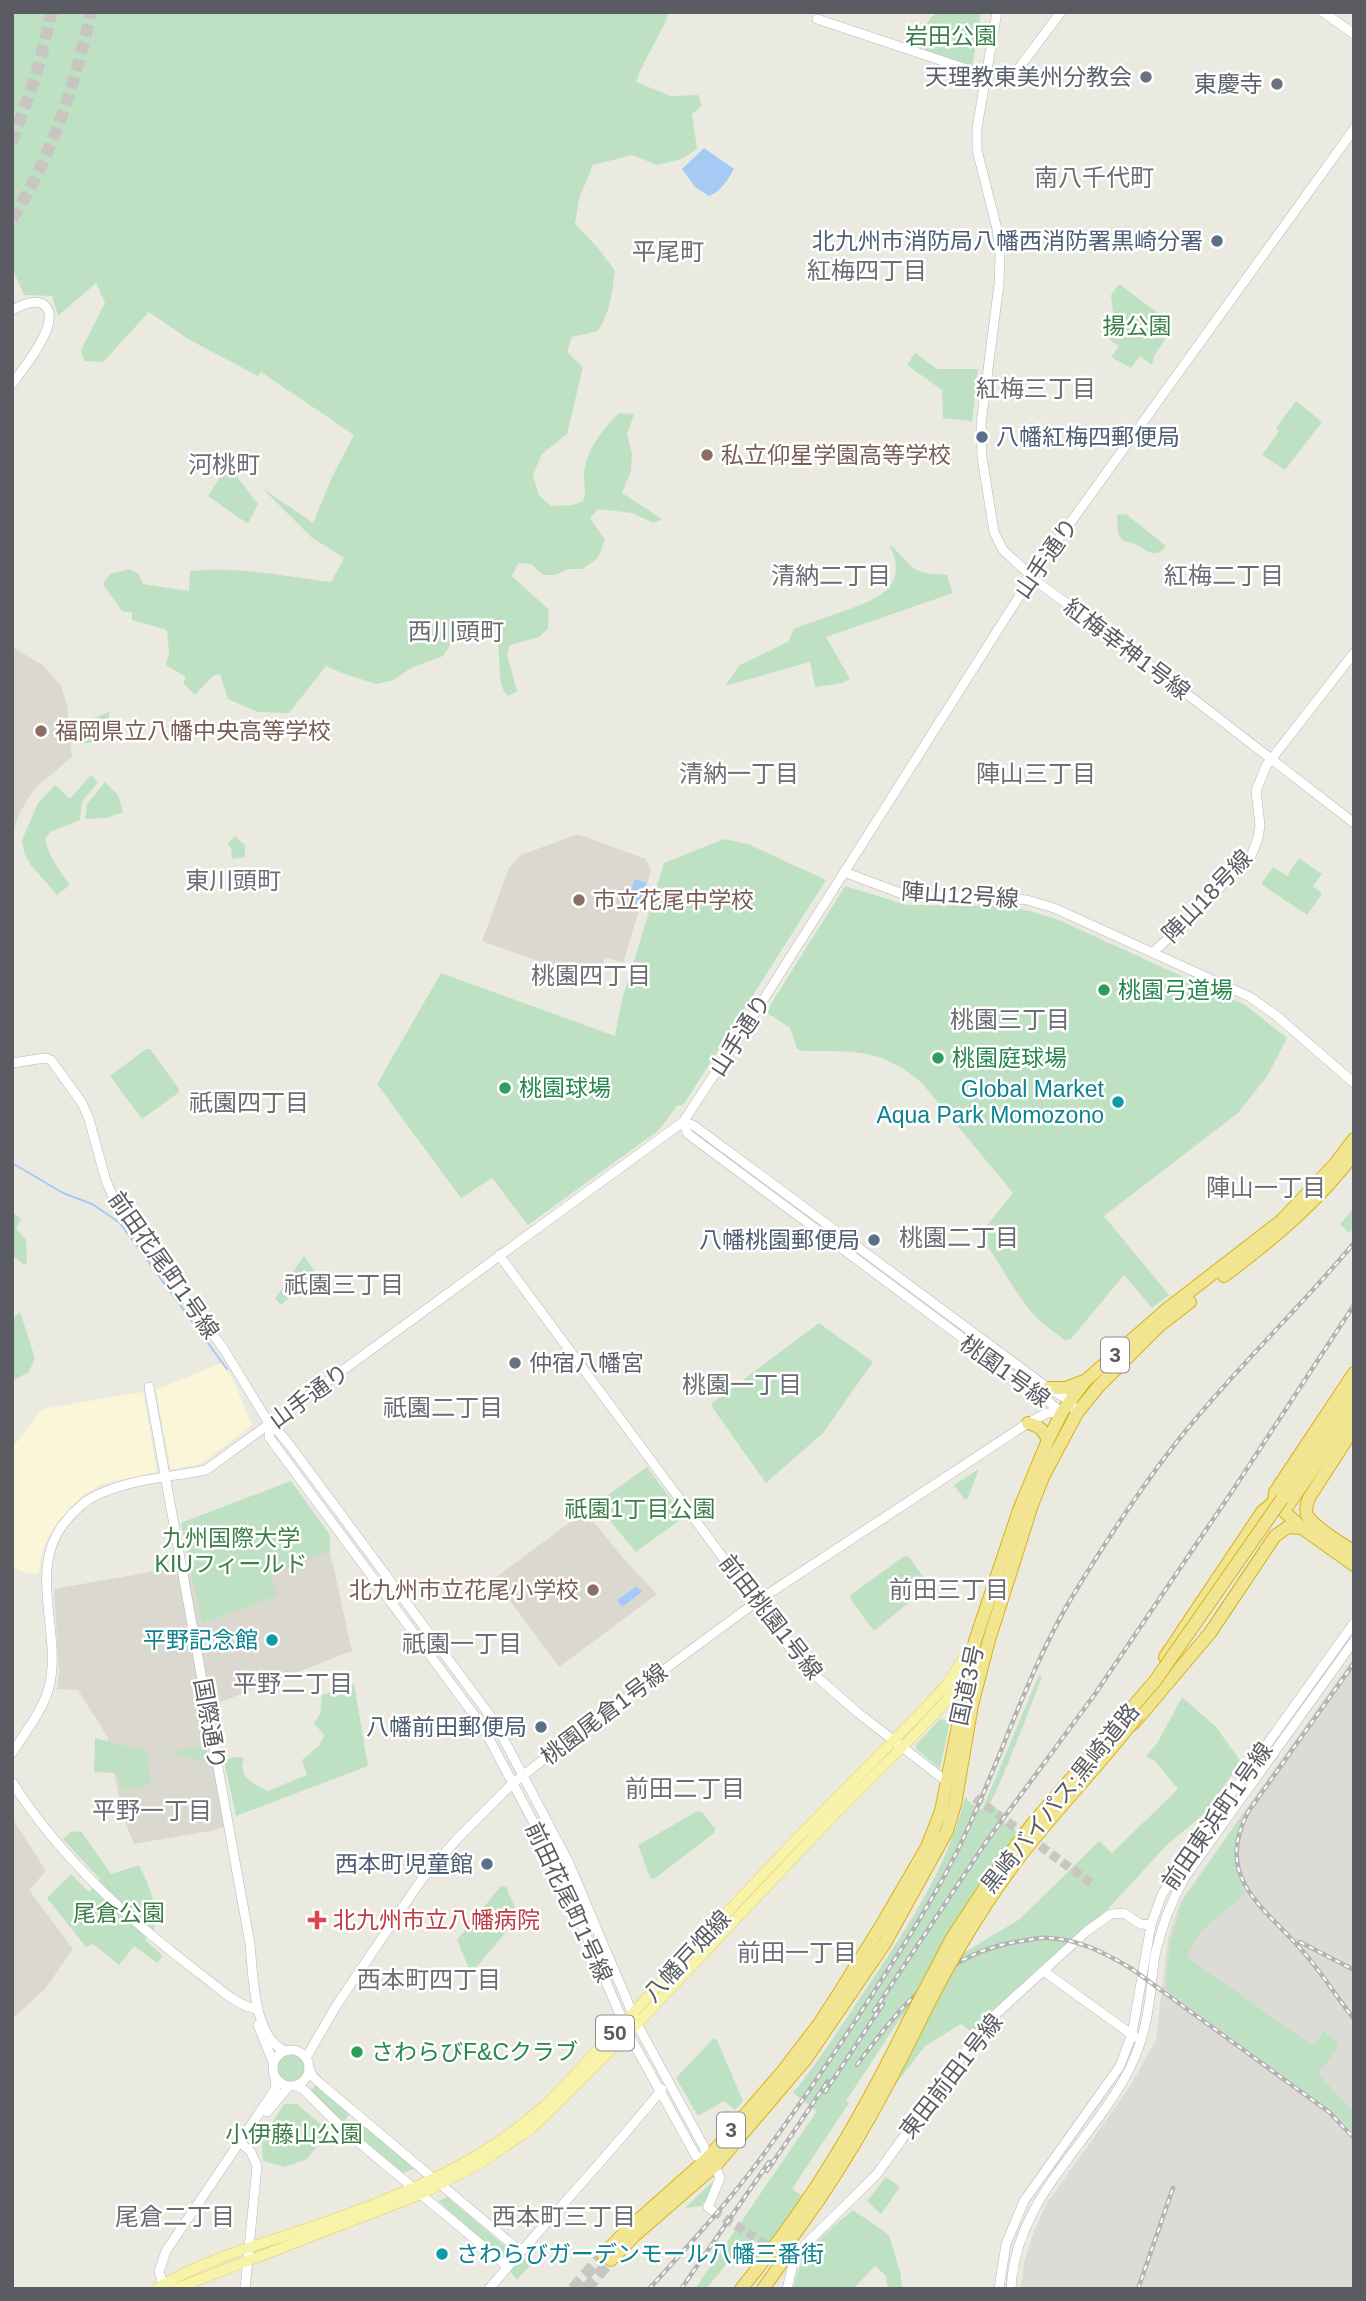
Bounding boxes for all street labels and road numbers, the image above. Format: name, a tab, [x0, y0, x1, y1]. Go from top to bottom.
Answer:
street label: 山手通り	[1009, 513, 1083, 603]
street label: 紅梅幸神1号線	[1059, 593, 1195, 705]
street label: 陣山18号線	[1157, 845, 1257, 947]
street label: 陣山12号線	[900, 878, 1020, 912]
street label: 山手通り	[704, 989, 776, 1081]
street label: 前田花尾町1号線	[104, 1186, 224, 1344]
street label: 桃園1号線	[955, 1330, 1055, 1412]
road number: 3	[1101, 1338, 1129, 1372]
street label: 山手通り	[264, 1358, 354, 1434]
street label: 前田桃園1号線	[714, 1550, 828, 1684]
street label: 国道3号	[946, 1642, 988, 1728]
street label: 桃園尾倉1号線	[536, 1658, 672, 1770]
street label: 国際通り	[189, 1676, 231, 1772]
street label: 黒崎バイパス;黒崎道路	[976, 1698, 1144, 1898]
street label: 前田東浜町1号線	[1157, 1737, 1277, 1895]
street label: 前田花尾町1号線	[520, 1818, 618, 1986]
street label: 八幡戸畑線	[638, 1905, 736, 2007]
street label: 東田前田1号線	[894, 2009, 1008, 2143]
road number: 50	[596, 2016, 634, 2050]
road number: 3	[717, 2112, 745, 2148]

